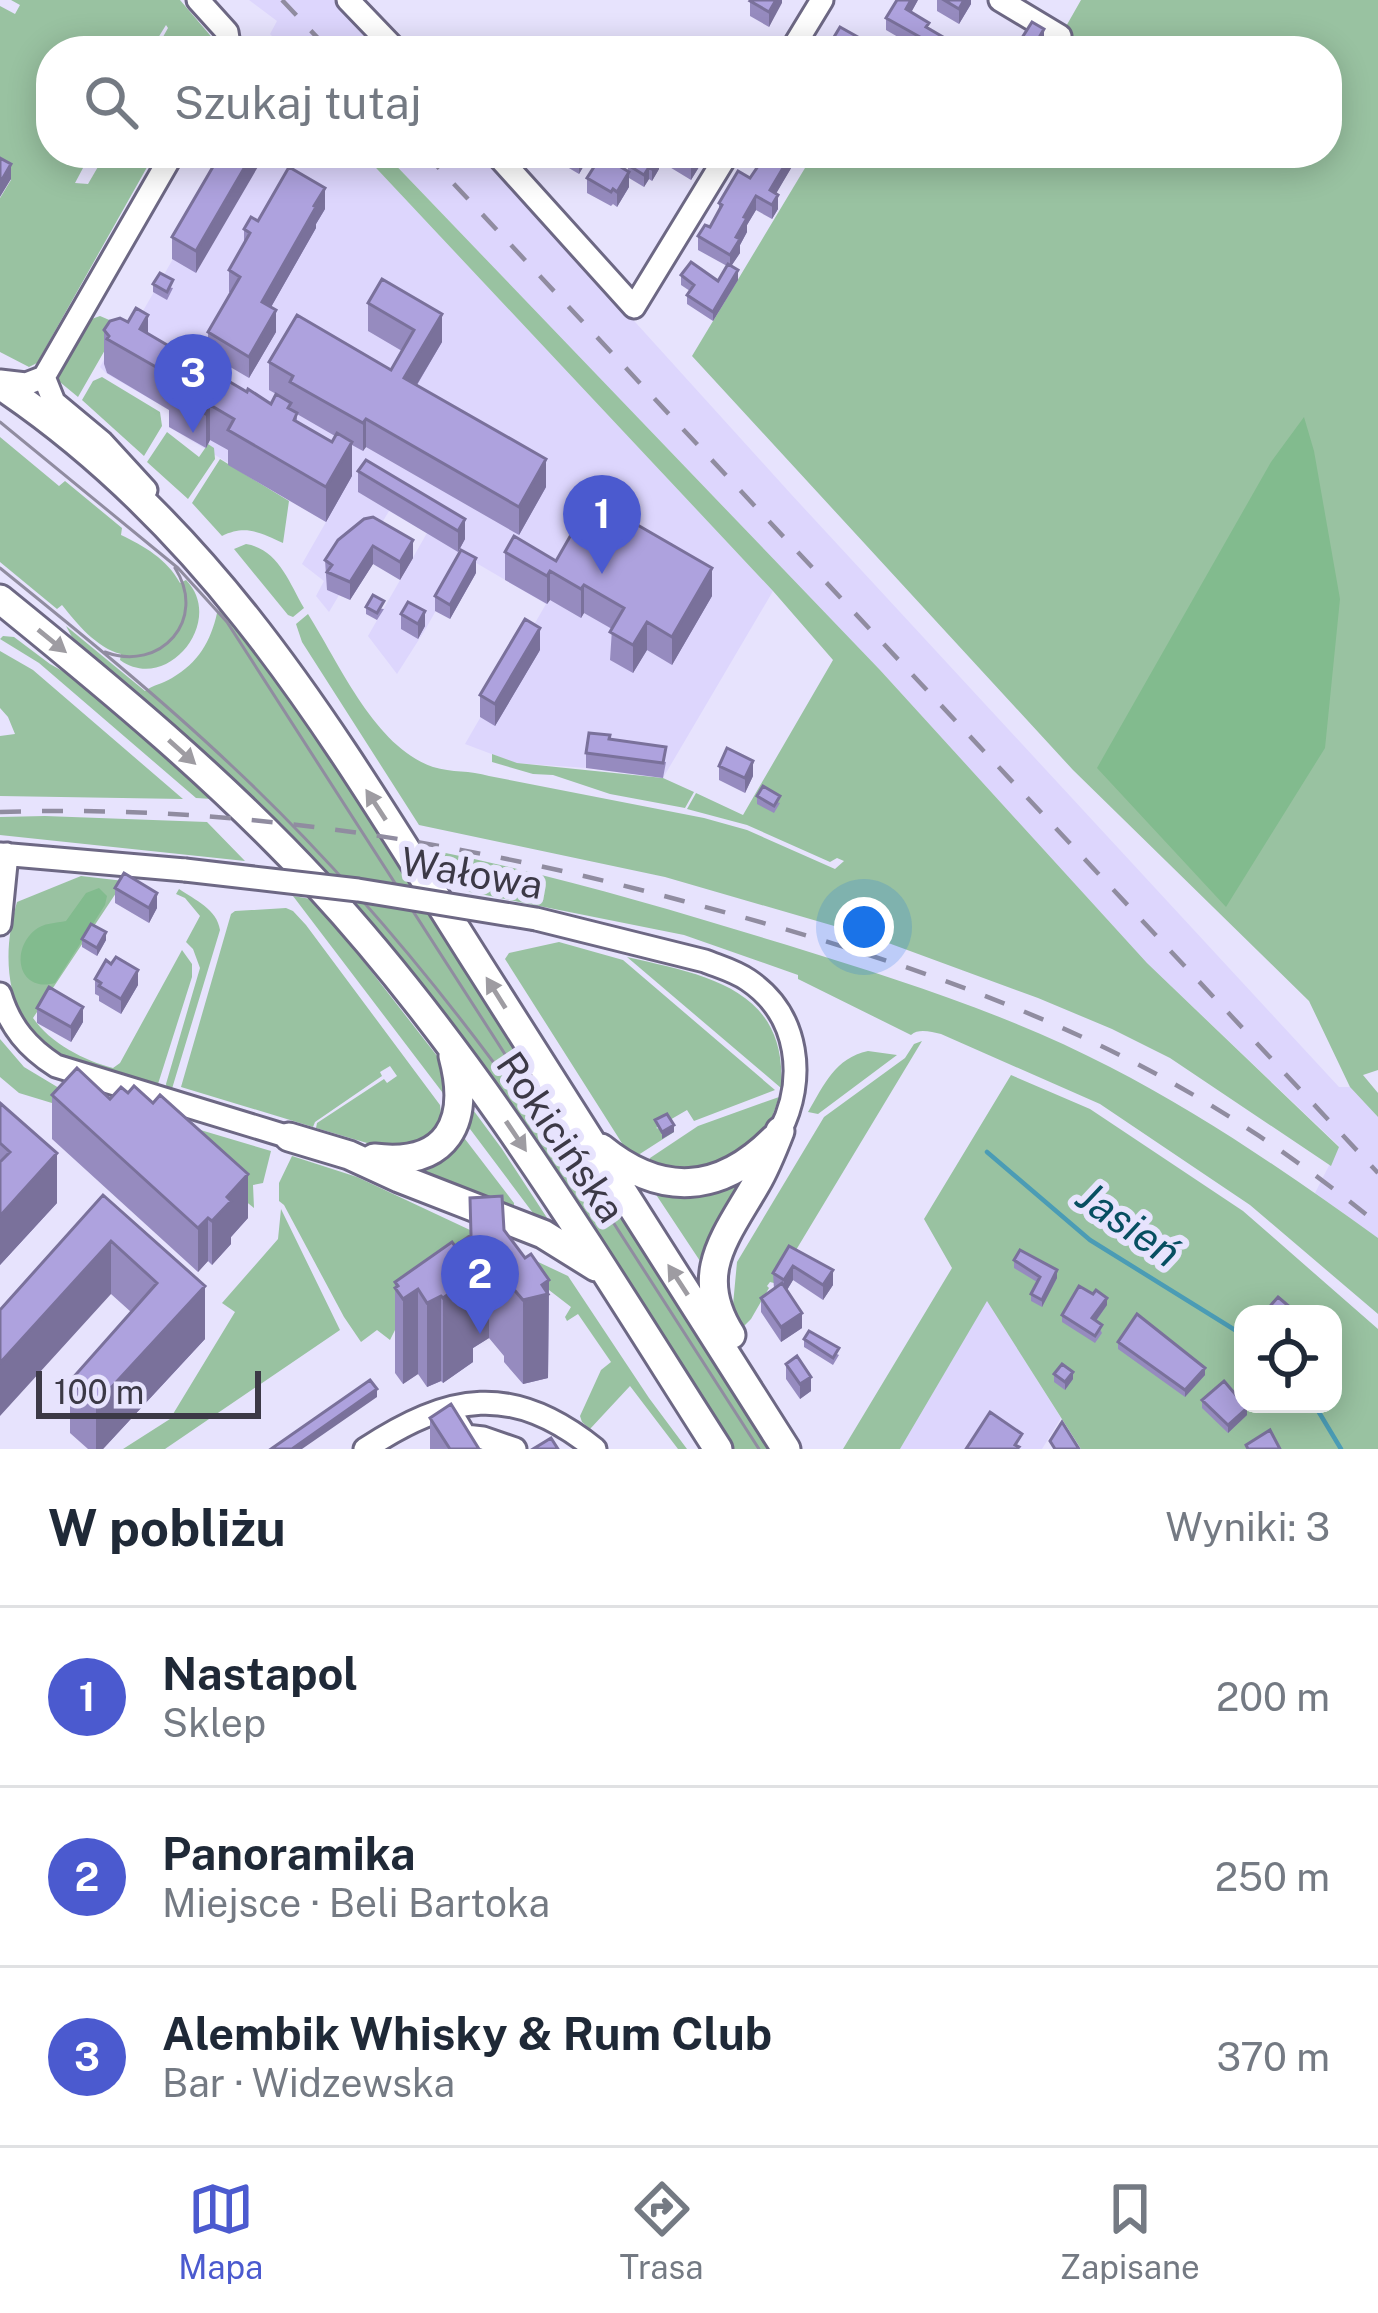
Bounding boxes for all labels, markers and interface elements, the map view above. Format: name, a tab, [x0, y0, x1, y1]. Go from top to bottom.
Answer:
search box	[36, 36, 1342, 168]
icon: search	[78, 69, 144, 135]
text: Szukaj tutaj	[174, 76, 422, 129]
pin: 3	[154, 334, 232, 433]
pin: 1	[563, 475, 641, 574]
one-way arrow	[36, 628, 67, 653]
one-way arrow	[168, 738, 197, 765]
one-way arrow	[365, 789, 387, 821]
street label: Wałowa	[398, 838, 546, 908]
your location	[834, 897, 894, 957]
one-way arrow	[486, 977, 508, 1010]
street label: Rokicińska	[487, 1043, 635, 1231]
one-way arrow	[504, 1120, 527, 1152]
water label: Jasień	[1068, 1171, 1190, 1277]
pin: 2	[441, 1235, 519, 1334]
one-way arrow	[668, 1263, 690, 1296]
map controls	[1234, 1305, 1342, 1413]
button: locate	[1234, 1305, 1342, 1413]
scale bar	[36, 1365, 261, 1418]
text: 100 m	[54, 1373, 144, 1411]
text: W pobliżu	[48, 1498, 286, 1557]
text: Wyniki: 3	[1165, 1504, 1330, 1550]
text: Nastapol	[162, 1647, 358, 1700]
text: 1	[79, 1674, 95, 1720]
text: 200 m	[1216, 1674, 1330, 1720]
text: Sklep	[162, 1700, 266, 1746]
text: Panoramika	[162, 1827, 416, 1880]
text: 2	[75, 1854, 99, 1900]
text: 250 m	[1215, 1854, 1330, 1900]
text: Miejsce · Beli Bartoka	[162, 1880, 550, 1926]
text: Alembik Whisky & Rum Club	[162, 2007, 772, 2060]
text: 3	[74, 2034, 100, 2080]
text: 370 m	[1216, 2034, 1330, 2080]
text: Bar · Widzewska	[162, 2060, 455, 2106]
tab: Mapa	[178, 2176, 263, 2286]
tab: Trasa	[620, 2176, 703, 2286]
tab: Zapisane	[1060, 2176, 1200, 2286]

